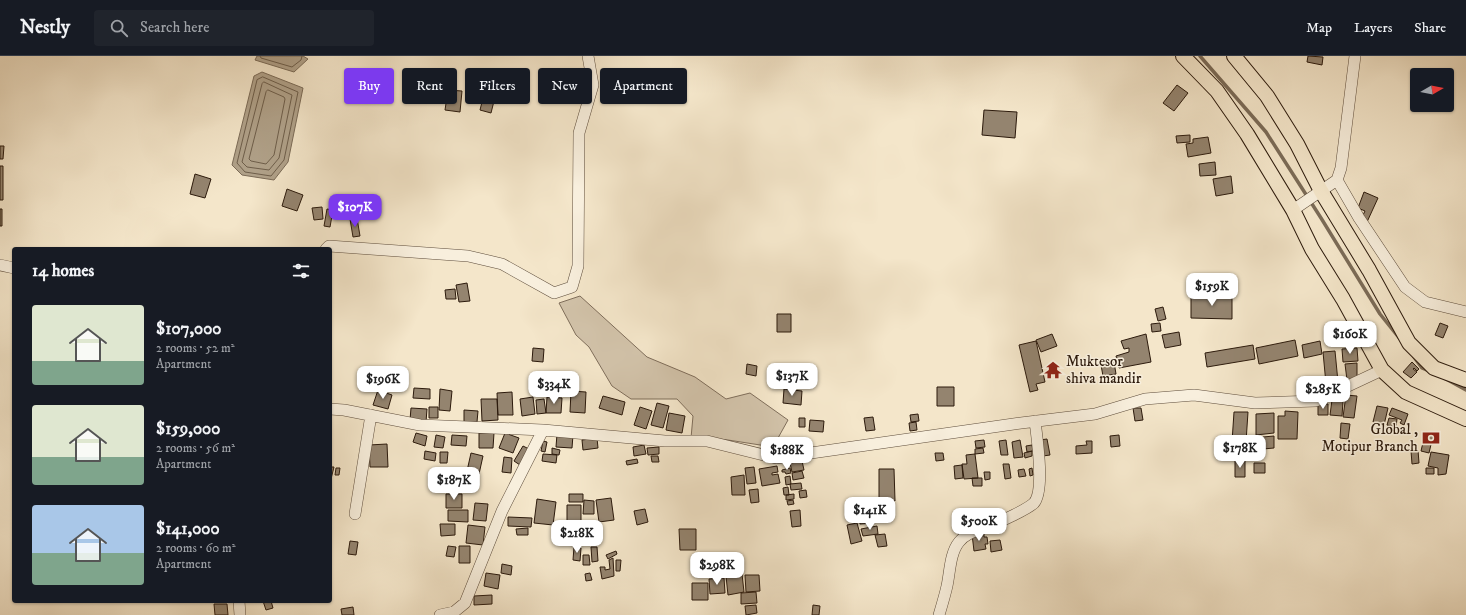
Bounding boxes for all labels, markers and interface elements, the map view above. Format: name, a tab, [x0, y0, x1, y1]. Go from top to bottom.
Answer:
search box	[94, 10, 374, 46]
text: Nestly	[20, 16, 70, 39]
icon: search	[108, 17, 130, 39]
text: Search here	[140, 18, 209, 37]
text: Map	[1306, 19, 1332, 37]
text: Layers	[1354, 19, 1392, 37]
text: Share	[1414, 19, 1446, 37]
chip: Buy	[344, 68, 394, 104]
chip: Rent	[402, 68, 457, 104]
chip: Filters	[465, 68, 530, 104]
chip: New	[538, 68, 592, 104]
chip: Apartment	[600, 68, 687, 104]
north arrow	[1410, 68, 1454, 112]
map controls	[1410, 68, 1454, 112]
pin: $107K	[327, 194, 383, 228]
text: $107K	[338, 199, 372, 215]
text: 14 homes	[32, 260, 94, 282]
icon: filters	[290, 260, 312, 282]
pin: $159K	[1184, 273, 1240, 307]
text: $159K	[1195, 278, 1229, 294]
text: $107,000	[156, 318, 221, 340]
icon: home	[64, 321, 112, 369]
pin: $160K	[1322, 321, 1378, 355]
text: $160K	[1333, 326, 1367, 342]
text: 2 rooms · 52 m²	[156, 340, 235, 356]
place label: Muktesor shiva mandir	[1066, 352, 1142, 388]
text: Apartment	[156, 356, 211, 372]
temple icon: Muktesor shiva mandir	[1043, 360, 1063, 380]
pin: $137K	[764, 363, 820, 397]
pin: $196K	[355, 366, 411, 400]
text: $137K	[776, 368, 808, 384]
text: $196K	[366, 371, 400, 387]
pin: $334K	[526, 371, 582, 405]
text: $334K	[537, 376, 571, 392]
pin: $285K	[1295, 376, 1351, 410]
text: $285K	[1305, 381, 1341, 397]
text: $159,000	[156, 418, 220, 440]
place label: Global , Motipur Branch	[1321, 420, 1418, 456]
icon: home	[64, 421, 112, 469]
bank icon: Global , Motipur Branch	[1421, 428, 1441, 448]
pin: $178K	[1212, 435, 1268, 469]
pin: $188K	[759, 437, 815, 471]
text: 2 rooms · 56 m²	[156, 440, 235, 456]
text: $178K	[1223, 440, 1257, 456]
text: $188K	[770, 442, 804, 458]
text: Apartment	[156, 456, 211, 472]
pin: $187K	[426, 467, 482, 501]
text: $187K	[437, 472, 471, 488]
pin: $141K	[842, 497, 898, 531]
text: $141K	[853, 502, 887, 518]
pin: $500K	[951, 508, 1007, 542]
text: $500K	[961, 513, 997, 529]
text: $141,000	[156, 518, 220, 540]
pin: $218K	[549, 520, 605, 554]
icon: home	[64, 521, 112, 569]
text: $218K	[560, 525, 594, 541]
text: 2 rooms · 60 m²	[156, 540, 236, 556]
pin: $298K	[689, 552, 745, 586]
text: Apartment	[156, 556, 211, 572]
text: $298K	[699, 557, 735, 573]

